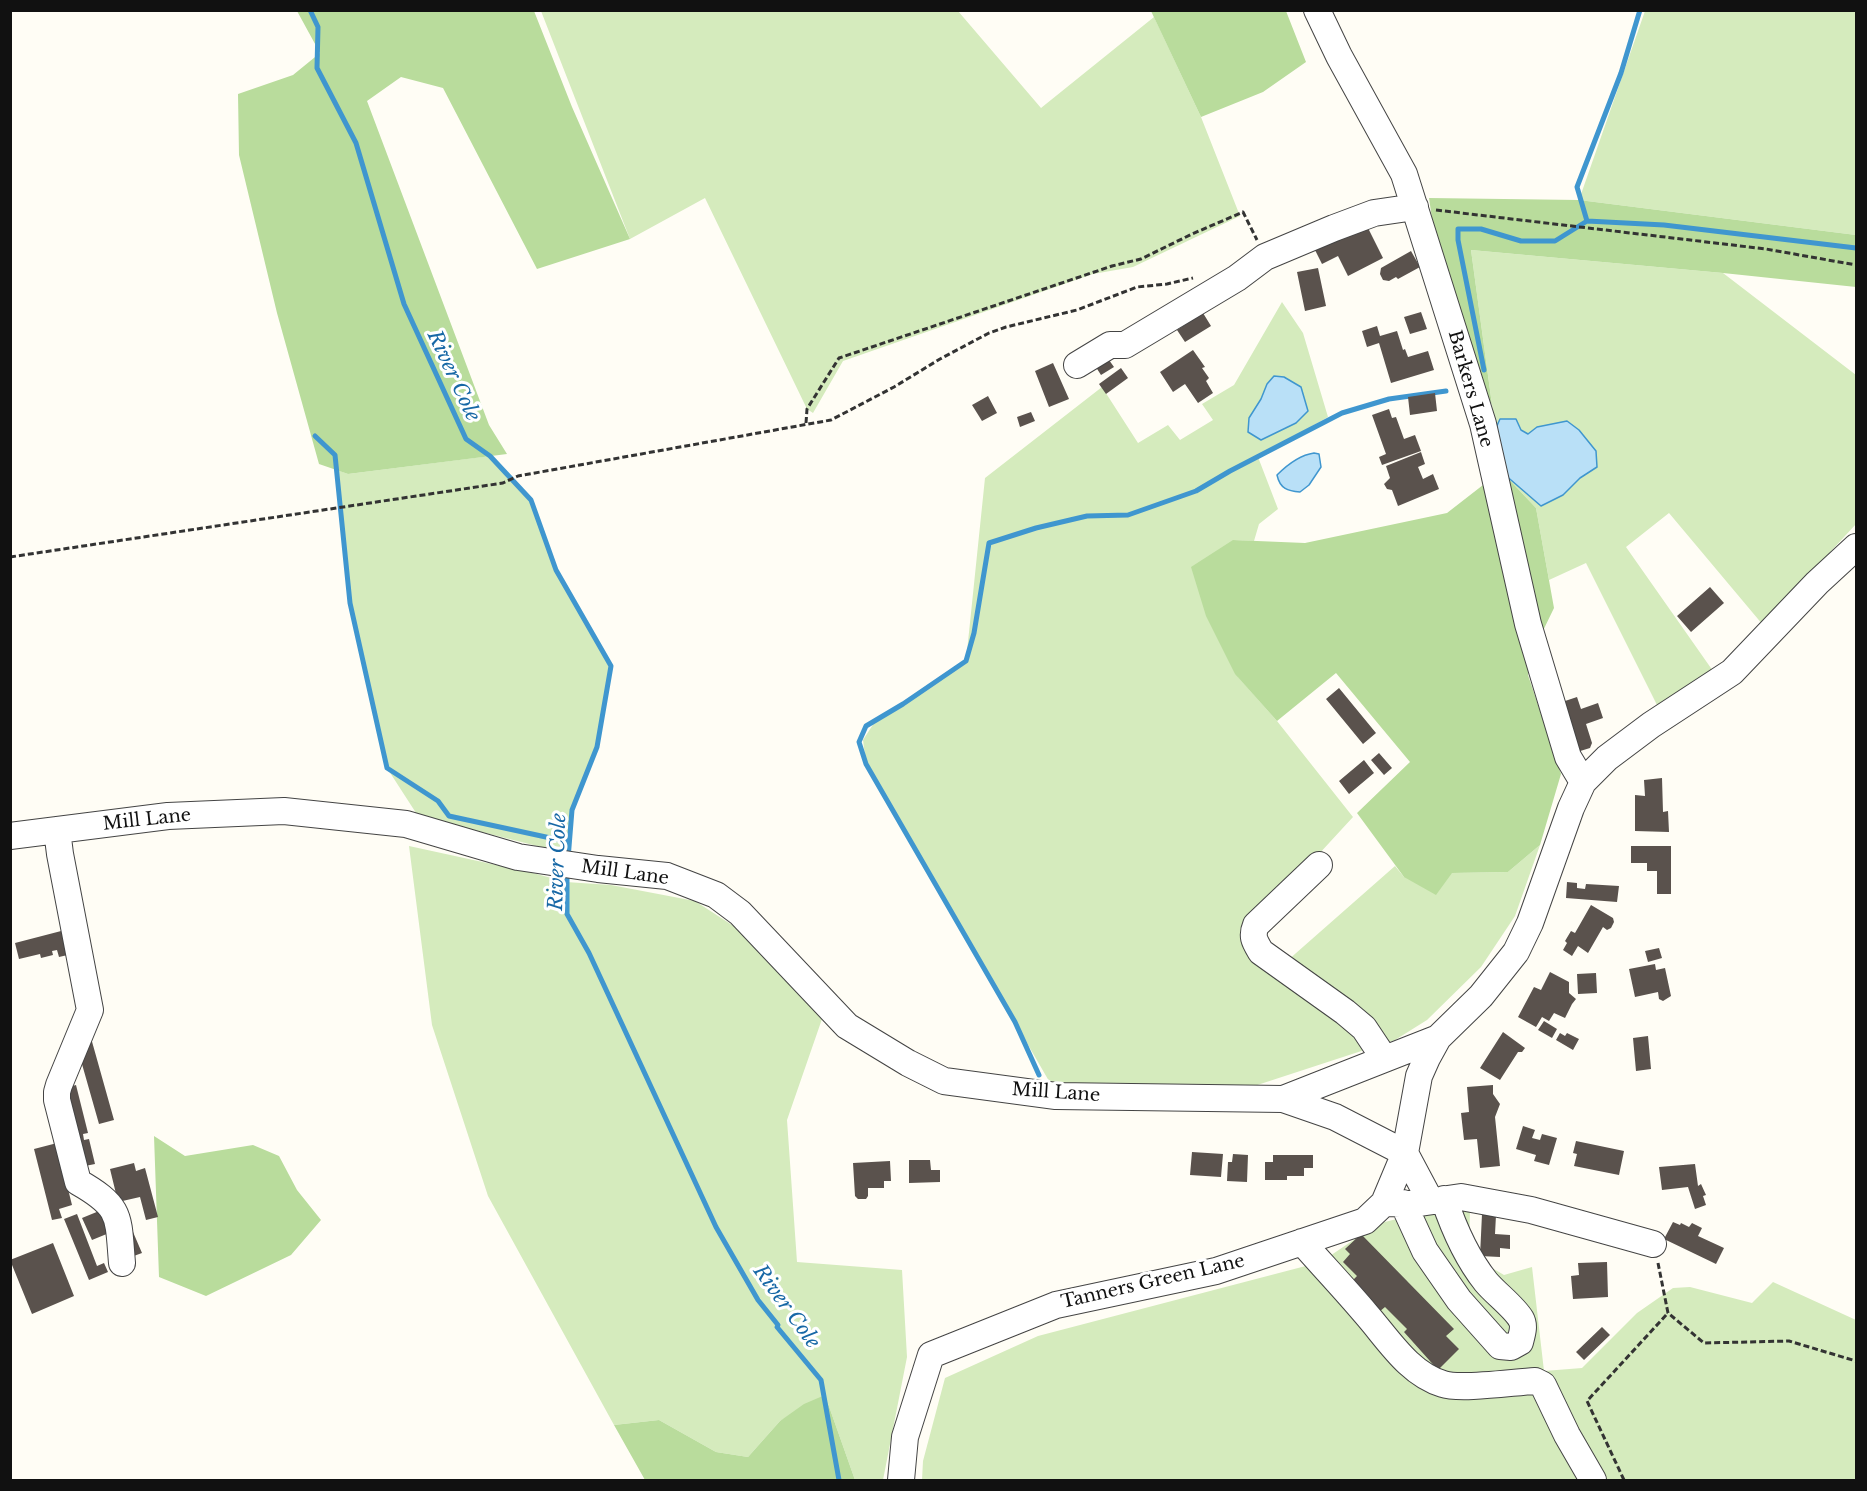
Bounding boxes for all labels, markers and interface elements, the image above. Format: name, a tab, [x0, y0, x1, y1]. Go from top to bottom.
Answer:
water label: River Cole	[422, 327, 484, 425]
street label: Barkers Lane	[1443, 328, 1497, 450]
street label: Mill Lane	[102, 805, 192, 835]
water label: River Cole	[544, 813, 572, 911]
street label: Mill Lane	[580, 856, 670, 890]
street label: Mill Lane	[1011, 1079, 1101, 1107]
street label: Tanners Green Lane	[1059, 1250, 1247, 1314]
water label: River Cole	[748, 1260, 824, 1354]

